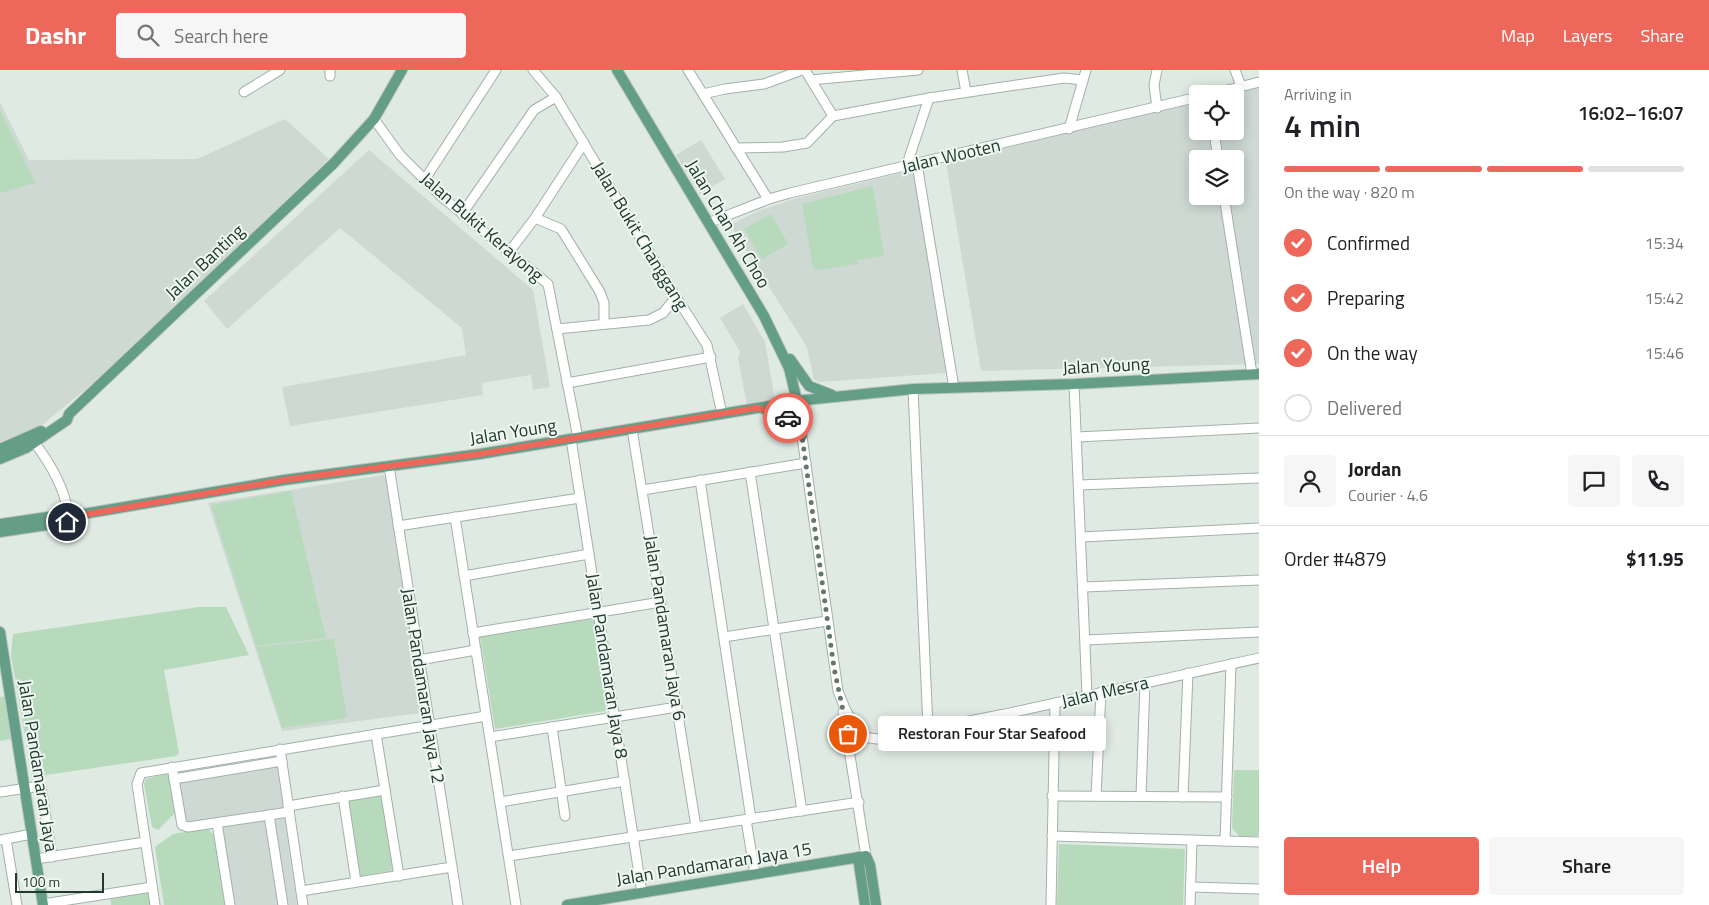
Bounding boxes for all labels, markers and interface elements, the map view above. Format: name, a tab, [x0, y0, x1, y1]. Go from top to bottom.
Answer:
search box	[116, 13, 466, 58]
text: Dashr	[25, 17, 86, 53]
icon: search	[134, 21, 162, 49]
text: Search here	[174, 21, 268, 50]
text: Map	[1501, 22, 1535, 49]
text: Layers	[1563, 22, 1612, 49]
text: Share	[1640, 22, 1684, 49]
text: Arriving in	[1284, 82, 1352, 106]
map controls	[1189, 85, 1244, 205]
button: locate	[1189, 85, 1244, 140]
text: 16:02–16:07	[1578, 98, 1684, 127]
text: 4 min	[1284, 101, 1361, 149]
street label: Jalan Wooten	[899, 131, 1003, 180]
button: layers	[1189, 150, 1244, 205]
street label: Jalan Chan Ah Choo	[679, 154, 778, 293]
street label: Jalan Bukit Changgang	[585, 156, 696, 315]
street label: Jalan Bukit Kerayong	[415, 165, 550, 288]
text: On the way · 820 m	[1284, 180, 1415, 204]
street label: Jalan Banting	[159, 218, 250, 306]
text: Confirmed	[1327, 228, 1410, 257]
icon: check	[1284, 229, 1312, 257]
text: 15:34	[1645, 231, 1684, 255]
text: Preparing	[1327, 283, 1404, 312]
icon: check	[1284, 284, 1312, 312]
text: 15:42	[1645, 286, 1684, 310]
text: On the way	[1327, 338, 1418, 367]
icon: check	[1284, 339, 1312, 367]
text: 15:46	[1645, 341, 1684, 365]
street label: Jalan Young	[1062, 350, 1150, 381]
courier	[763, 393, 813, 443]
text: Delivered	[1327, 393, 1402, 422]
icon: car	[774, 404, 802, 432]
street label: Jalan Young	[468, 411, 558, 452]
text: Jordan	[1348, 454, 1401, 483]
button: person	[1284, 455, 1336, 507]
button: chat	[1568, 455, 1620, 507]
button: phone	[1632, 455, 1684, 507]
text: Courier · 4.6	[1348, 483, 1428, 507]
pin	[46, 501, 88, 543]
icon: home	[53, 508, 81, 536]
street label: Jalan Pandamaran Jaya 6	[637, 533, 693, 723]
text: Order #4879	[1284, 544, 1386, 573]
text: $11.95	[1626, 544, 1684, 573]
street label: Jalan Pandamaran Jaya 8	[579, 571, 635, 761]
street label: Jalan Pandamaran Jaya 12	[395, 586, 452, 786]
street label: Jalan Mesra	[1059, 668, 1151, 715]
street label: Jalan Pandamaran Jaya	[12, 678, 65, 854]
pin	[827, 713, 869, 755]
callout: Restoran Four Star Seafood	[878, 716, 1106, 752]
icon: bag	[834, 720, 862, 748]
text: Restoran Four Star Seafood	[898, 721, 1086, 745]
street label: Jalan Pandamaran Jaya 15	[614, 835, 814, 892]
button: Help	[1284, 837, 1479, 895]
button: Share	[1489, 837, 1684, 895]
scale bar	[15, 870, 104, 893]
text: 100 m	[22, 871, 60, 892]

